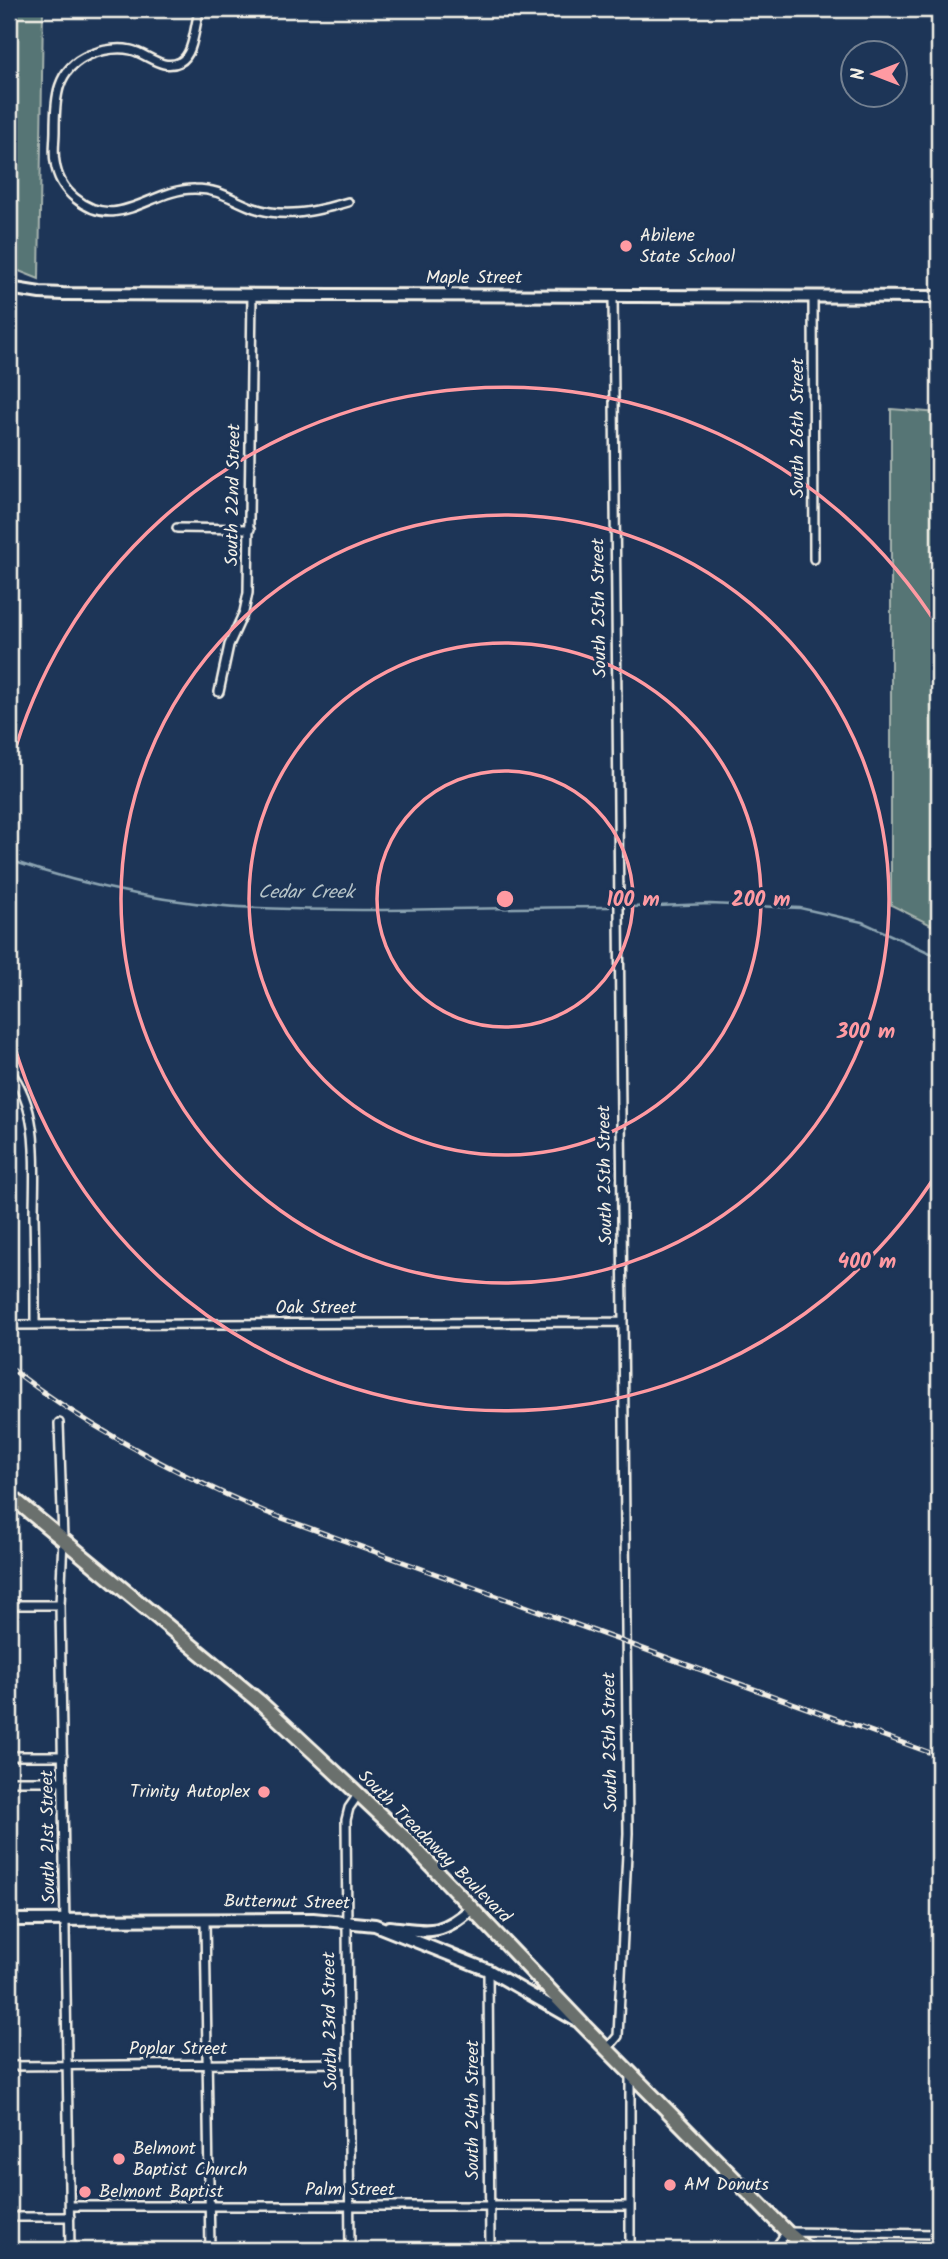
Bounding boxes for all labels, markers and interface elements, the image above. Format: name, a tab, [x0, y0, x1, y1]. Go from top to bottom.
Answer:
north arrow	[839, 38, 909, 108]
text: N	[844, 68, 874, 80]
place label: Abilene State School	[640, 222, 736, 272]
marker: Abilene State School	[618, 238, 634, 254]
street label: Maple Street	[426, 264, 523, 293]
street label: South 26th Street	[784, 357, 813, 498]
street label: South 22nd Street	[218, 422, 250, 567]
street label: South 25th Street	[584, 537, 616, 678]
water label: Cedar Creek	[258, 878, 357, 908]
text: 100 m	[606, 884, 660, 917]
text: 200 m	[731, 884, 791, 917]
centre of rings	[493, 887, 517, 911]
text: 300 m	[836, 1016, 895, 1049]
street label: South 25th Street	[590, 1104, 622, 1245]
text: 400 m	[838, 1246, 896, 1279]
street label: Oak Street	[276, 1294, 357, 1323]
street label: South 25th Street	[595, 1671, 627, 1812]
street label: South Treadaway Boulevard	[350, 1763, 518, 1931]
street label: South 21st Street	[33, 1769, 65, 1904]
place label: Trinity Autoplex	[130, 1778, 250, 1807]
marker: Trinity Autoplex	[256, 1784, 272, 1800]
street label: Butternut Street	[224, 1887, 351, 1919]
street label: South 23rd Street	[315, 1950, 347, 2091]
street label: Poplar Street	[129, 2035, 228, 2064]
street label: South 24th Street	[459, 2039, 488, 2180]
place label: Belmont Baptist Church	[133, 2135, 247, 2185]
marker: Belmont Baptist Church	[111, 2151, 127, 2167]
place label: AM Donuts	[684, 2171, 769, 2200]
street label: Palm Street	[305, 2176, 396, 2205]
marker: AM Donuts	[662, 2177, 678, 2193]
place label: Belmont Baptist	[99, 2178, 225, 2207]
marker: Belmont Baptist	[77, 2184, 93, 2200]

